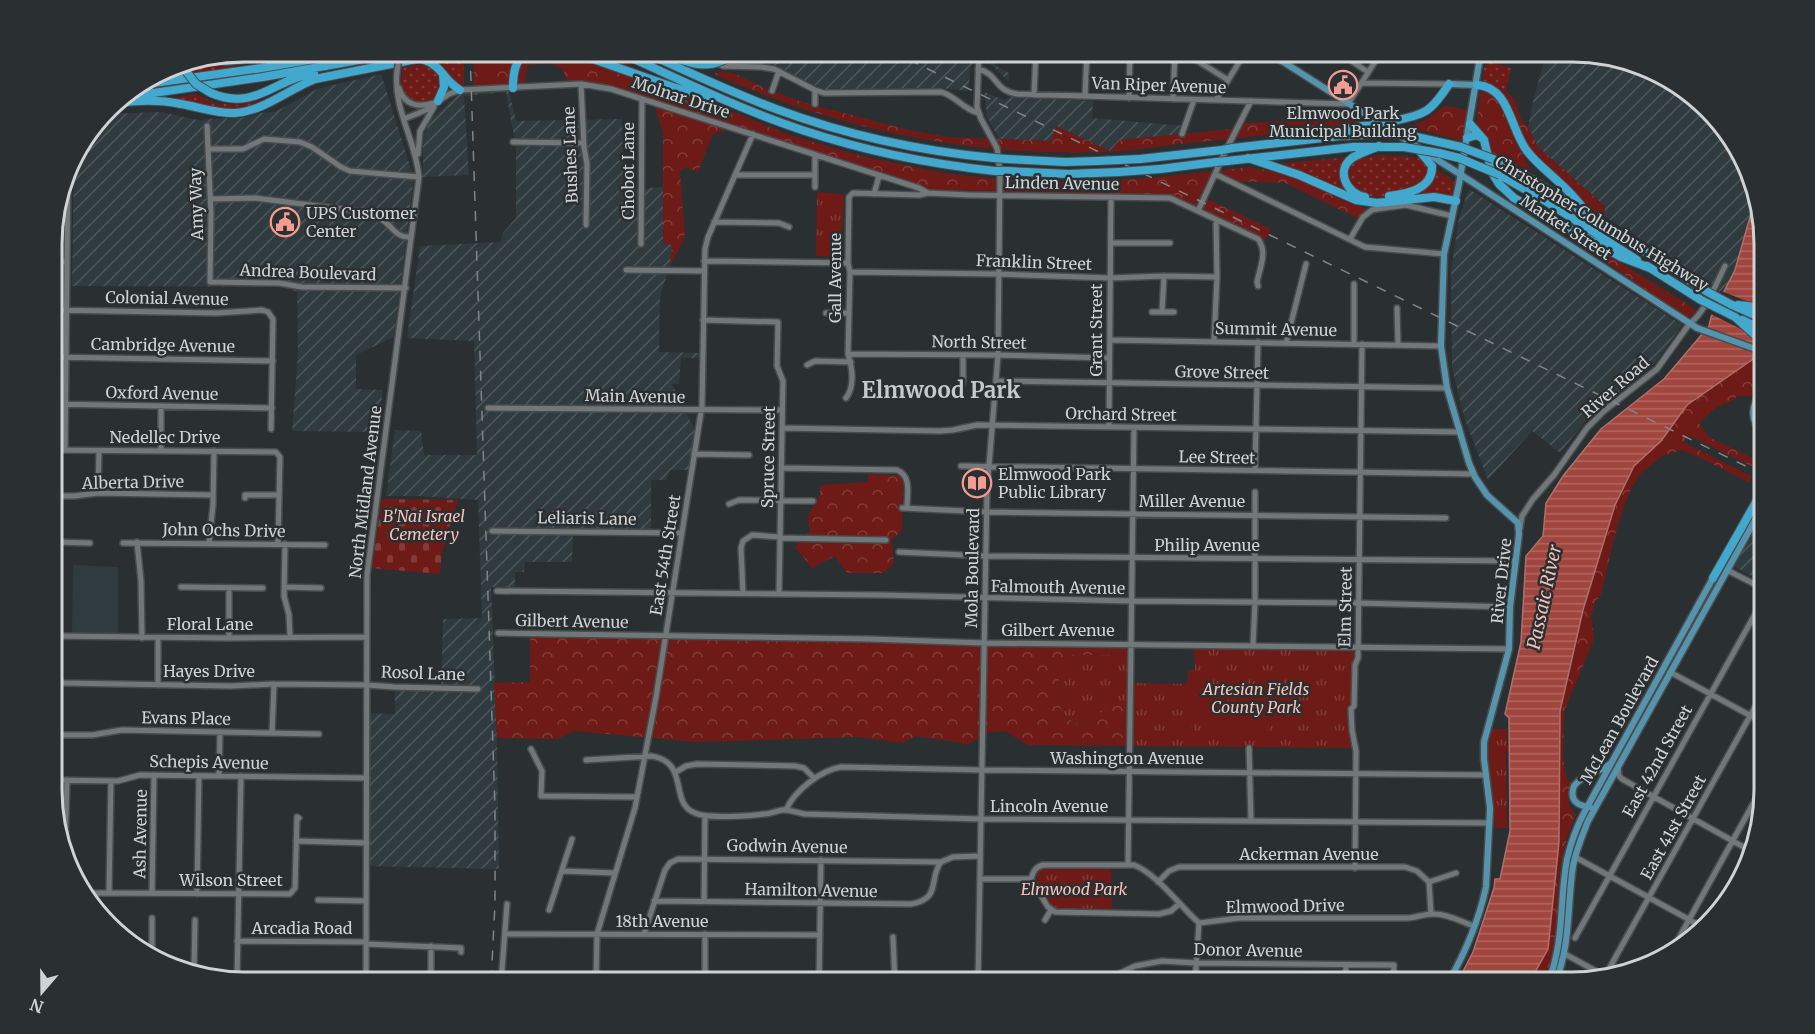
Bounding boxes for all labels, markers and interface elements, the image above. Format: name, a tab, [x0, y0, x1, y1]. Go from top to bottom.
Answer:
public building icon: Elmwood Park Municipal Building	[1327, 69, 1359, 101]
street label: Molnar Drive	[630, 72, 732, 122]
street label: Van Riper Avenue	[1090, 73, 1227, 97]
place label: Elmwood Park Municipal Building	[1269, 103, 1417, 141]
street label: Bushes Lane	[558, 106, 582, 204]
street label: Chobot Lane	[618, 122, 638, 220]
street label: Christopher Columbus Highway	[1492, 151, 1713, 295]
street label: Amy Way	[185, 167, 207, 242]
street label: Linden Avenue	[1005, 172, 1119, 194]
street label: Market Street	[1516, 190, 1616, 264]
place label: UPS Customer Center	[306, 203, 416, 241]
public building icon: UPS Customer Center	[269, 206, 301, 238]
street label: Gall Avenue	[825, 233, 845, 323]
street label: Franklin Street	[976, 250, 1093, 274]
street label: Andrea Boulevard	[238, 260, 377, 284]
street label: Grant Street	[1086, 283, 1106, 377]
street label: Colonial Avenue	[105, 287, 229, 309]
street label: Summit Avenue	[1215, 318, 1337, 340]
street label: North Street	[931, 331, 1027, 353]
street label: Cambridge Avenue	[91, 334, 235, 356]
street label: River Road	[1577, 352, 1653, 422]
street label: Grove Street	[1175, 361, 1270, 383]
district label: Elmwood Park	[862, 376, 1021, 404]
street label: Oxford Avenue	[105, 382, 219, 404]
street label: Main Avenue	[585, 385, 685, 407]
street label: Orchard Street	[1065, 403, 1178, 425]
street label: North Midland Avenue	[344, 405, 386, 579]
street label: Spruce Street	[757, 405, 779, 508]
street label: Nedellec Drive	[110, 427, 220, 447]
street label: Lee Street	[1178, 446, 1256, 468]
place label: Elmwood Park Public Library	[998, 464, 1112, 502]
library icon: Elmwood Park Public Library	[961, 467, 993, 499]
street label: Alberta Drive	[81, 471, 184, 493]
street label: Miller Avenue	[1139, 491, 1245, 511]
street label: East 54th Street	[646, 492, 685, 617]
park label: B'Nai Israel Cemetery	[383, 506, 465, 544]
street label: Leliaris Lane	[537, 507, 637, 529]
street label: Mola Boulevard	[961, 507, 983, 628]
street label: John Ochs Drive	[161, 519, 286, 541]
street label: Philip Avenue	[1154, 535, 1260, 555]
street label: River Drive	[1487, 537, 1515, 625]
water label: Passaic River	[1522, 542, 1566, 651]
street label: Elm Street	[1334, 566, 1356, 648]
street label: Falmouth Avenue	[991, 576, 1125, 598]
street label: Gilbert Avenue	[515, 610, 629, 632]
street label: Floral Lane	[167, 614, 253, 634]
street label: Gilbert Avenue	[1001, 620, 1115, 640]
street label: McLean Boulevard	[1576, 652, 1663, 787]
street label: Hayes Drive	[163, 661, 255, 681]
street label: Rosol Lane	[381, 662, 465, 684]
park label: Artesian Fields County Park	[1201, 679, 1310, 717]
street label: East 42nd Street	[1618, 701, 1697, 821]
street label: Evans Place	[141, 707, 231, 729]
street label: Washington Avenue	[1049, 748, 1204, 768]
street label: Schepis Avenue	[149, 751, 269, 773]
street label: East 41st Street	[1636, 770, 1710, 883]
street label: Ash Avenue	[129, 789, 151, 880]
street label: Lincoln Avenue	[990, 796, 1108, 816]
street label: Godwin Avenue	[726, 835, 848, 857]
street label: Ackerman Avenue	[1238, 844, 1379, 864]
street label: Wilson Street	[178, 870, 283, 890]
street label: Hamilton Avenue	[744, 879, 878, 901]
park label: Elmwood Park	[1021, 879, 1128, 899]
street label: Elmwood Drive	[1225, 895, 1345, 917]
street label: 18th Avenue	[616, 911, 708, 931]
street label: Arcadia Road	[251, 918, 353, 938]
street label: Donor Avenue	[1193, 939, 1303, 961]
north arrow	[12, 962, 72, 1022]
text: N	[27, 994, 46, 1018]

